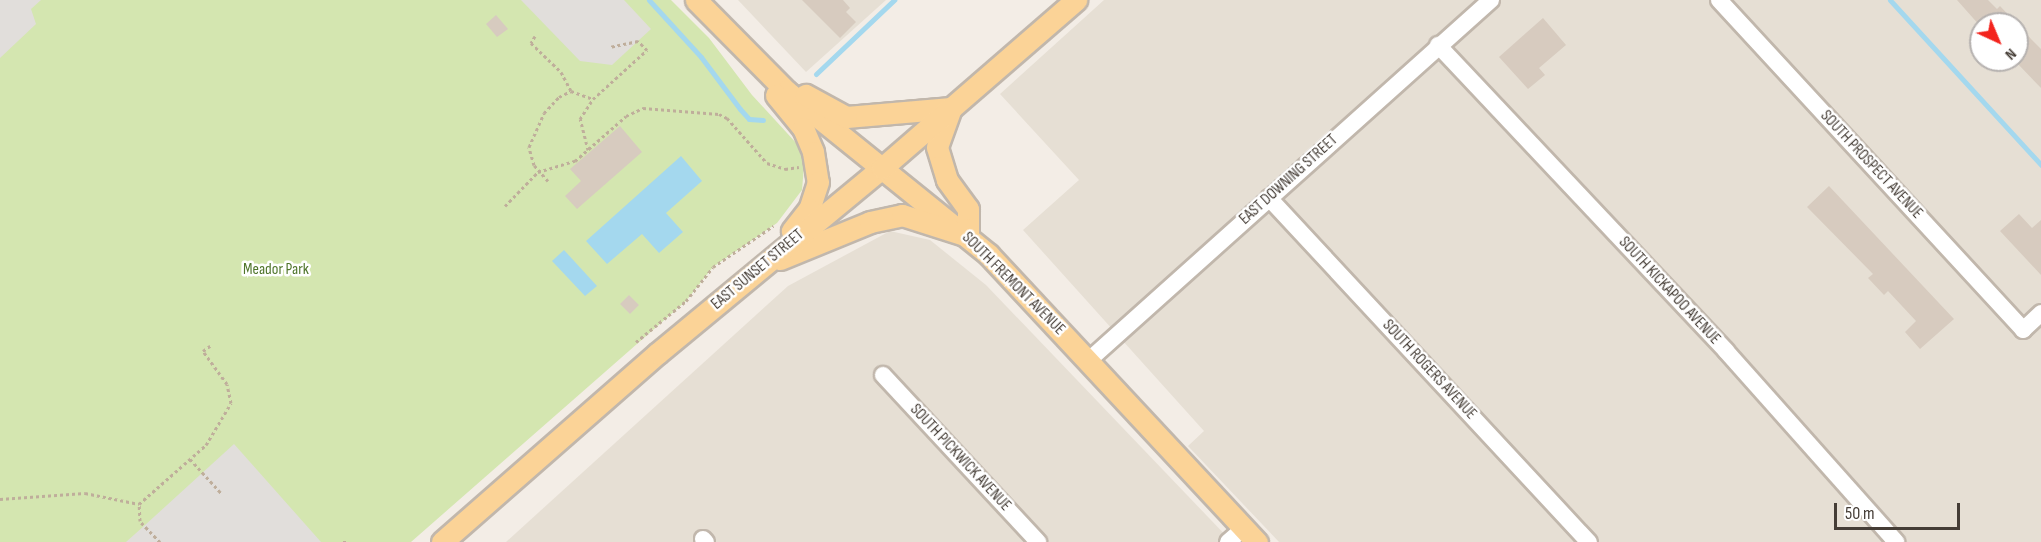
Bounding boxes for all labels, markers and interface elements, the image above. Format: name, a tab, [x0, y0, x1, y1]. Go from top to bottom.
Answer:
north arrow	[1969, 12, 2029, 72]
text: N	[2001, 44, 2020, 64]
street label: SOUTH PROSPECT AVENUE	[1816, 107, 1926, 223]
street label: EAST DOWNING STREET	[1236, 131, 1342, 229]
street label: EAST SUNSET STREET	[708, 226, 808, 314]
street label: SOUTH FREMONT AVENUE	[958, 229, 1068, 339]
street label: SOUTH KICKAPOO AVENUE	[1614, 233, 1724, 349]
park label: Meador Park	[243, 260, 309, 280]
street label: SOUTH ROGERS AVENUE	[1378, 316, 1480, 424]
street label: SOUTH PICKWICK AVENUE	[906, 401, 1014, 515]
scale bar	[1837, 491, 1963, 529]
text: 50 m	[1845, 503, 1875, 524]

